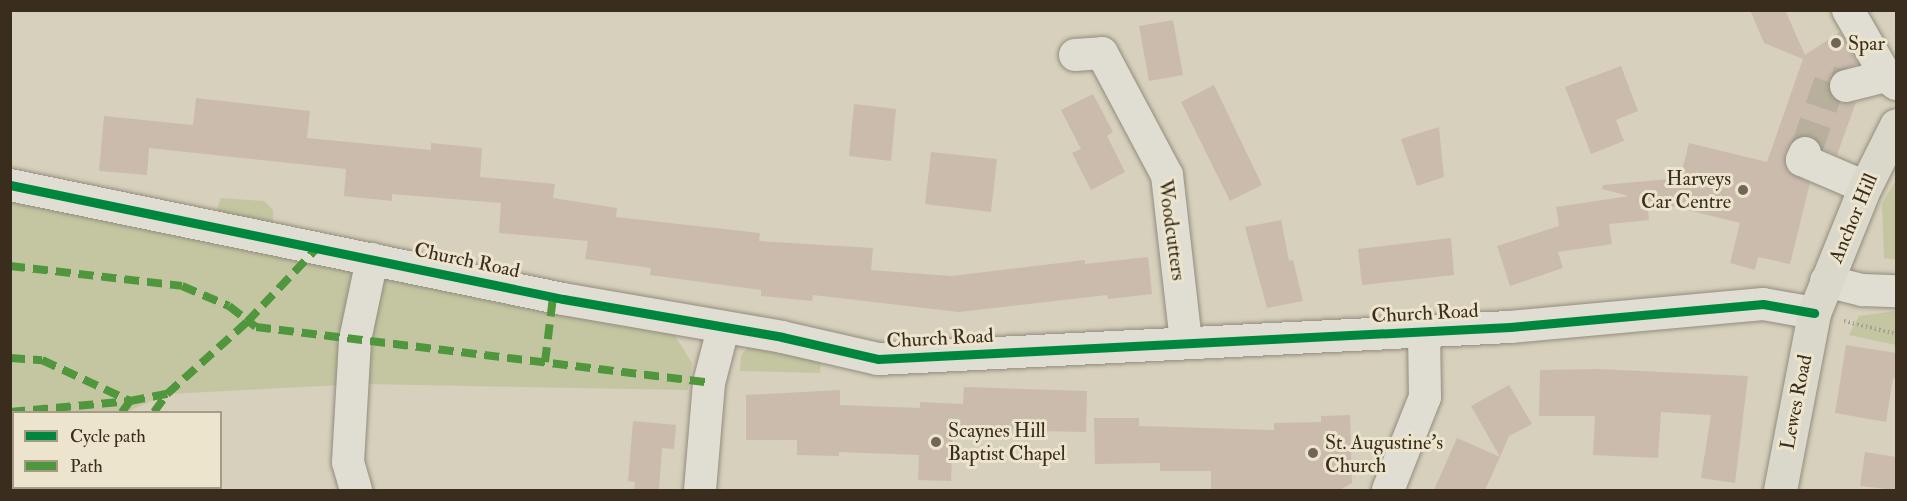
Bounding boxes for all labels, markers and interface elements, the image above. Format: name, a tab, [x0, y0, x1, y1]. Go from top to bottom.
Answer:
place label: Spar	[1848, 31, 1885, 55]
marker: Spar	[1829, 36, 1843, 50]
place label: Harveys Car Centre	[1641, 166, 1731, 213]
street label: Anchor Hill	[1823, 170, 1883, 266]
street label: Woodcutters	[1153, 178, 1191, 282]
marker: Harveys Car Centre	[1736, 183, 1750, 197]
street label: Church Road	[412, 237, 522, 283]
street label: Church Road	[1371, 298, 1479, 328]
street label: Church Road	[886, 323, 994, 353]
street label: Lewes Road	[1775, 352, 1817, 452]
legend	[12, 411, 222, 489]
place label: Scaynes Hill Baptist Chapel	[948, 418, 1066, 465]
text: Cycle path	[70, 425, 146, 448]
place label: St. Augustine's Church	[1325, 430, 1443, 477]
marker: Scaynes Hill Baptist Chapel	[929, 435, 943, 449]
marker: St. Augustine's Church	[1306, 446, 1320, 460]
text: Path	[70, 455, 103, 478]

